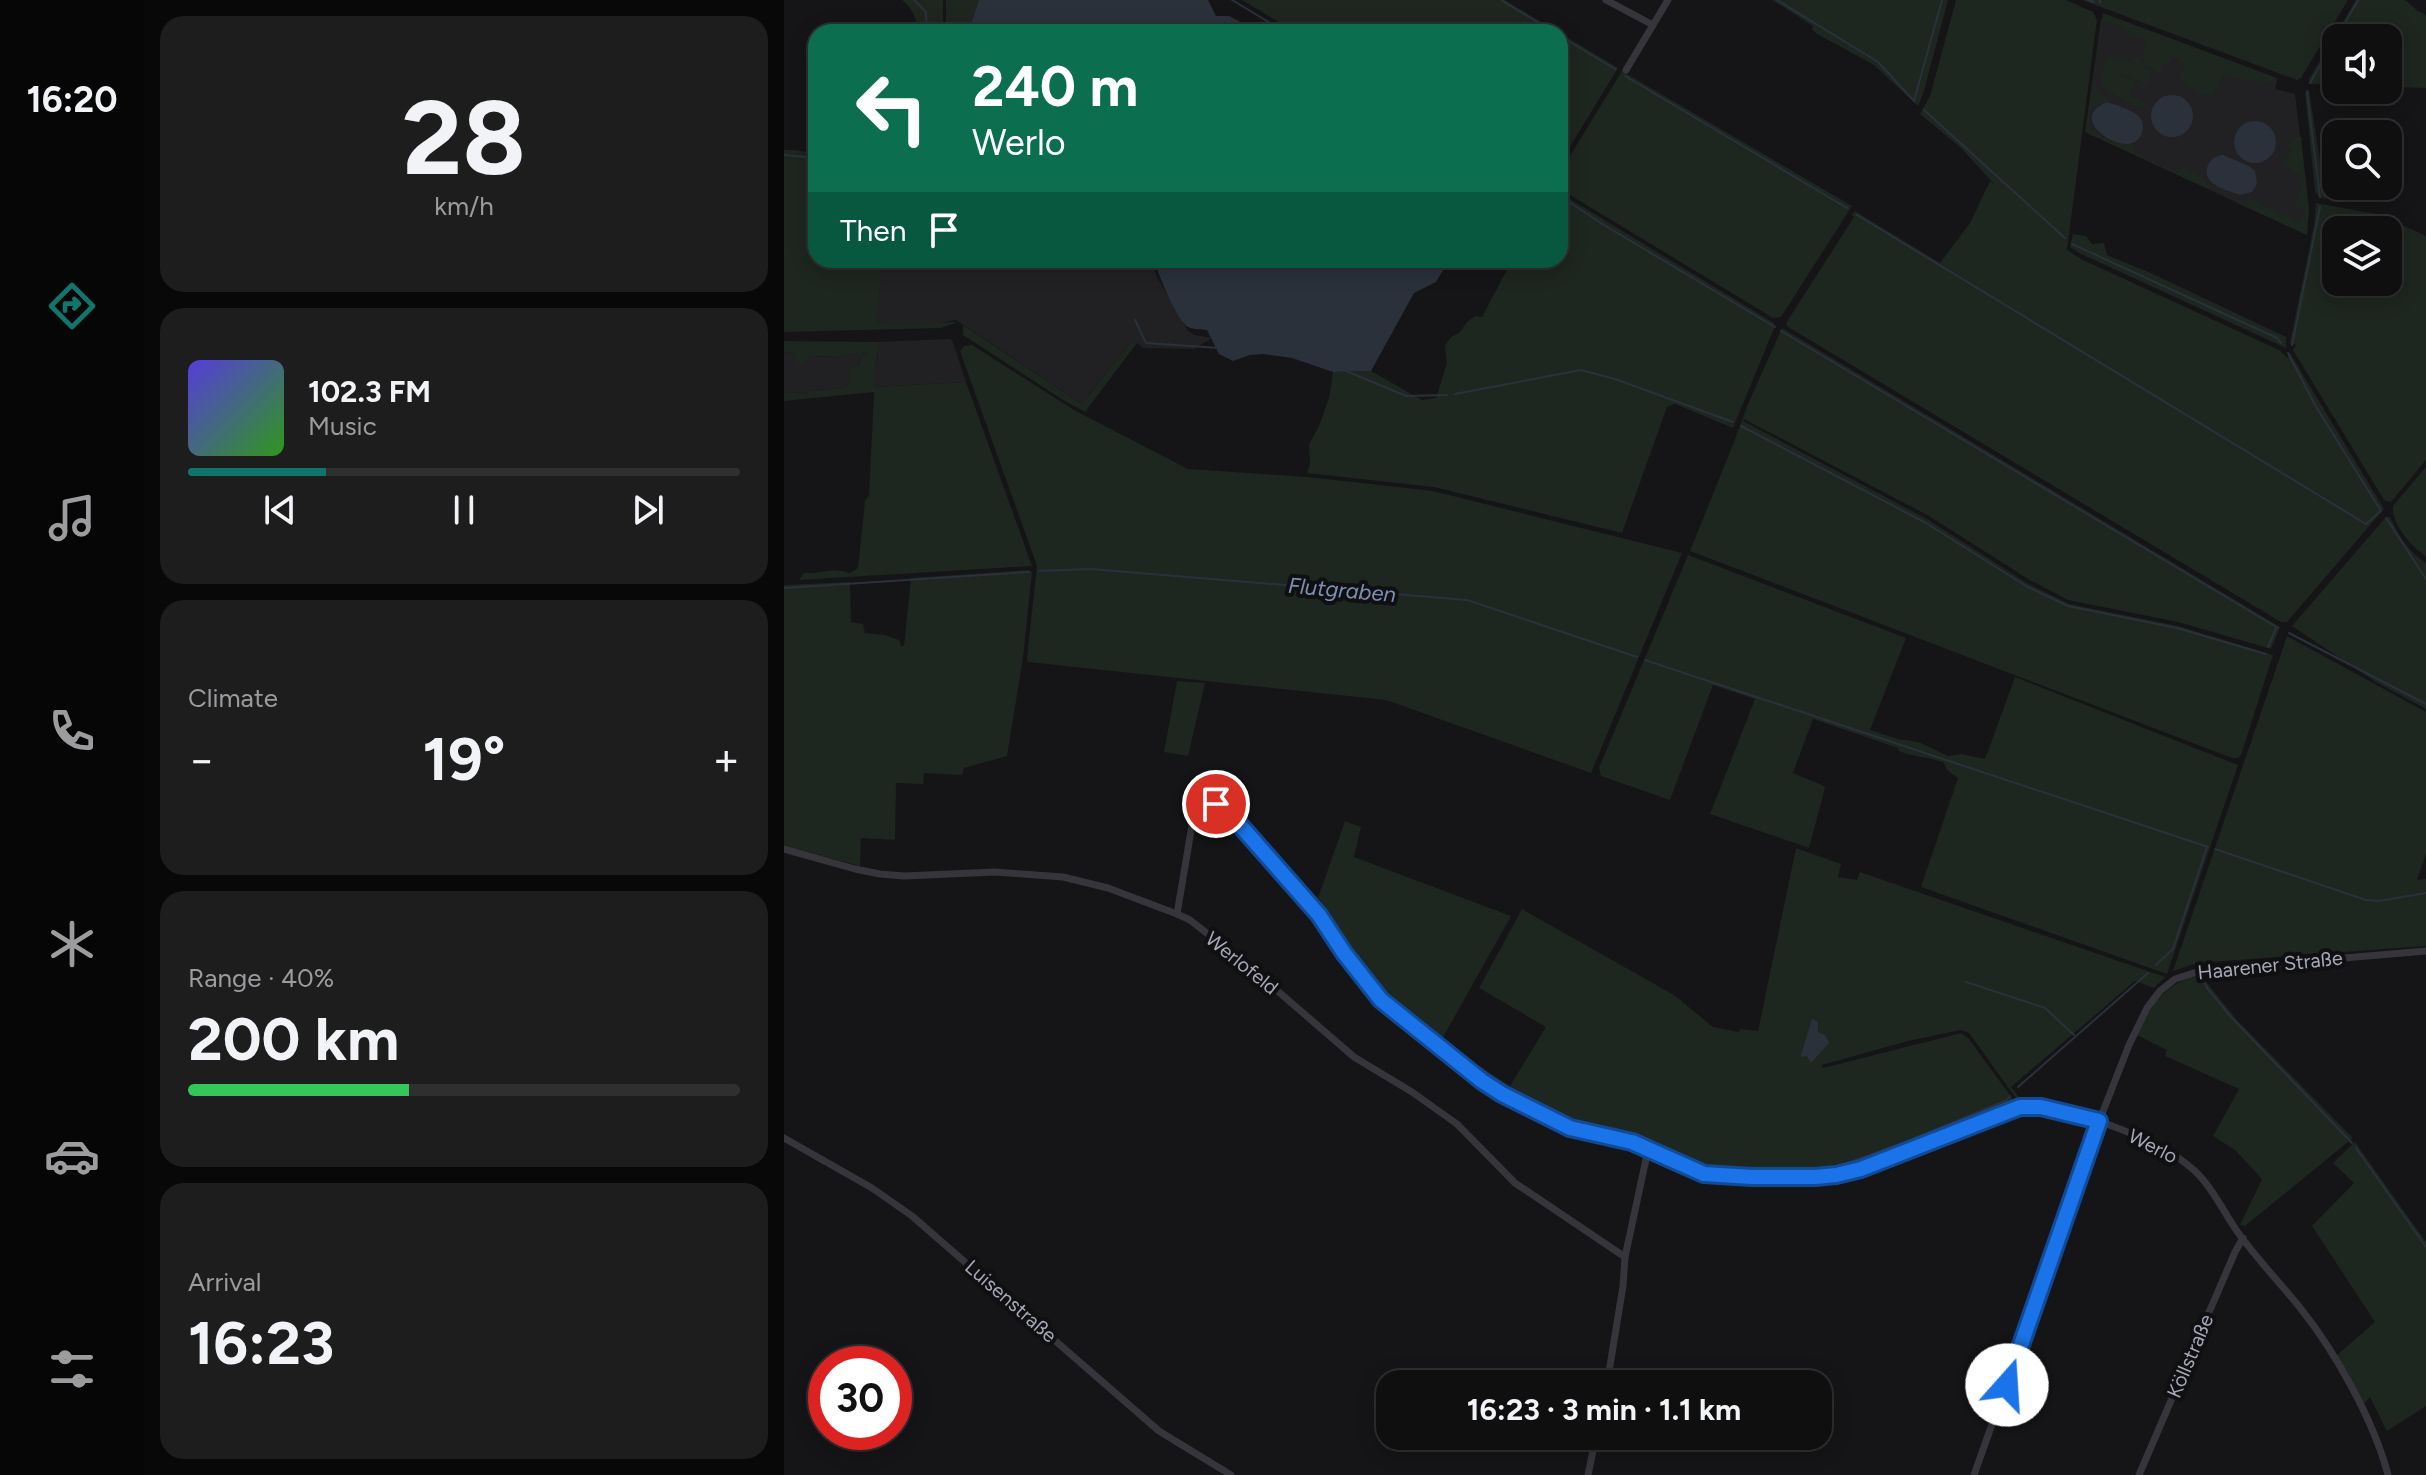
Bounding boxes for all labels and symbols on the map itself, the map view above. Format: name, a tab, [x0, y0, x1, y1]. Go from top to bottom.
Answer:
water label: Flutgraben	[1287, 572, 1397, 608]
pin	[1182, 770, 1250, 838]
street label: Werlofeld	[1201, 926, 1283, 1000]
street label: Haarener Straße	[2196, 945, 2344, 985]
street label: Werlo	[2124, 1123, 2182, 1169]
street label: Luisenstraße	[960, 1255, 1062, 1347]
street label: Köllstraße	[2162, 1311, 2218, 1401]
position arrow	[1965, 1343, 2049, 1427]
speed limit sign: 30	[808, 1346, 912, 1450]

